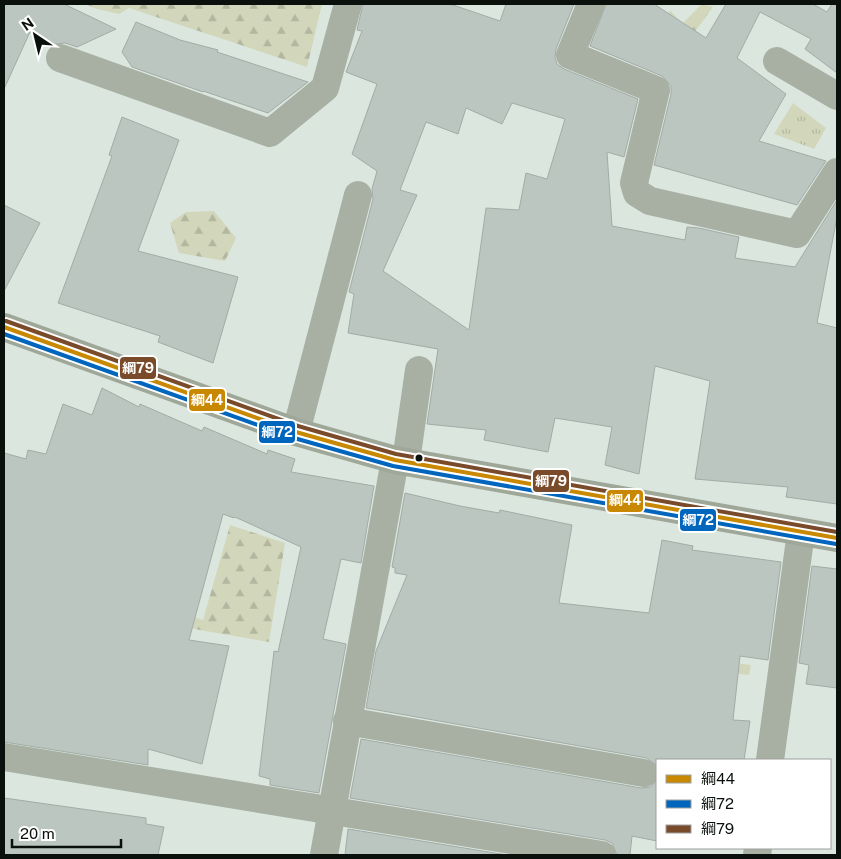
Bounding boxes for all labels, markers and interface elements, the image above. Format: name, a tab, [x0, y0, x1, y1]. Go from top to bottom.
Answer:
north arrow	[10, 10, 60, 60]
text: N	[18, 15, 37, 34]
line badge: 綱79	[119, 356, 157, 380]
text: 綱79	[122, 360, 154, 376]
line badge: 綱44	[188, 388, 226, 412]
text: 綱44	[191, 392, 223, 408]
line badge: 綱72	[258, 420, 296, 444]
text: 綱72	[261, 424, 293, 440]
unlabelled marker	[414, 453, 424, 463]
line badge: 綱79	[532, 469, 570, 493]
text: 綱79	[535, 473, 567, 489]
line badge: 綱44	[606, 489, 644, 513]
text: 綱44	[609, 492, 641, 508]
line badge: 綱72	[679, 508, 717, 532]
text: 綱72	[682, 512, 714, 528]
legend	[656, 759, 831, 849]
text: 綱44	[701, 770, 735, 787]
text: 綱72	[701, 795, 734, 812]
scale bar	[12, 816, 121, 848]
text: 綱79	[701, 820, 734, 837]
text: 20 m	[20, 825, 55, 842]

